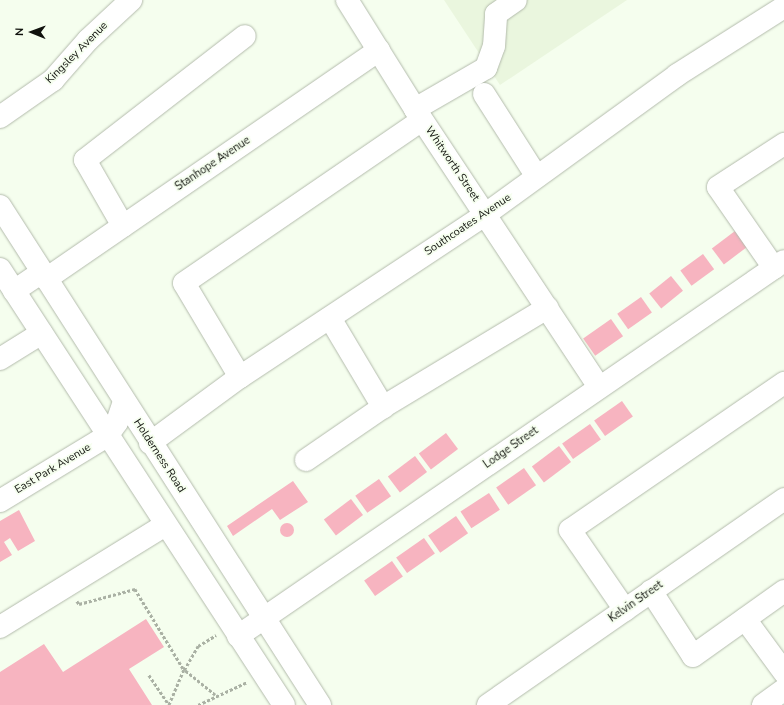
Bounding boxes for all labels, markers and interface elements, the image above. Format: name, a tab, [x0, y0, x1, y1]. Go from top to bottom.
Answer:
north arrow	[12, 12, 52, 52]
street label: Kingsley Avenue	[43, 19, 111, 87]
text: N	[12, 28, 27, 36]
street label: Whitworth Street	[422, 124, 482, 204]
street label: Stanhope Avenue	[173, 134, 253, 194]
street label: Southcoates Avenue	[422, 191, 514, 259]
street label: Holderness Road	[130, 417, 188, 495]
street label: Lodge Street	[481, 424, 541, 472]
street label: East Park Avenue	[13, 441, 93, 497]
street label: Kelvin Street	[606, 579, 666, 625]

